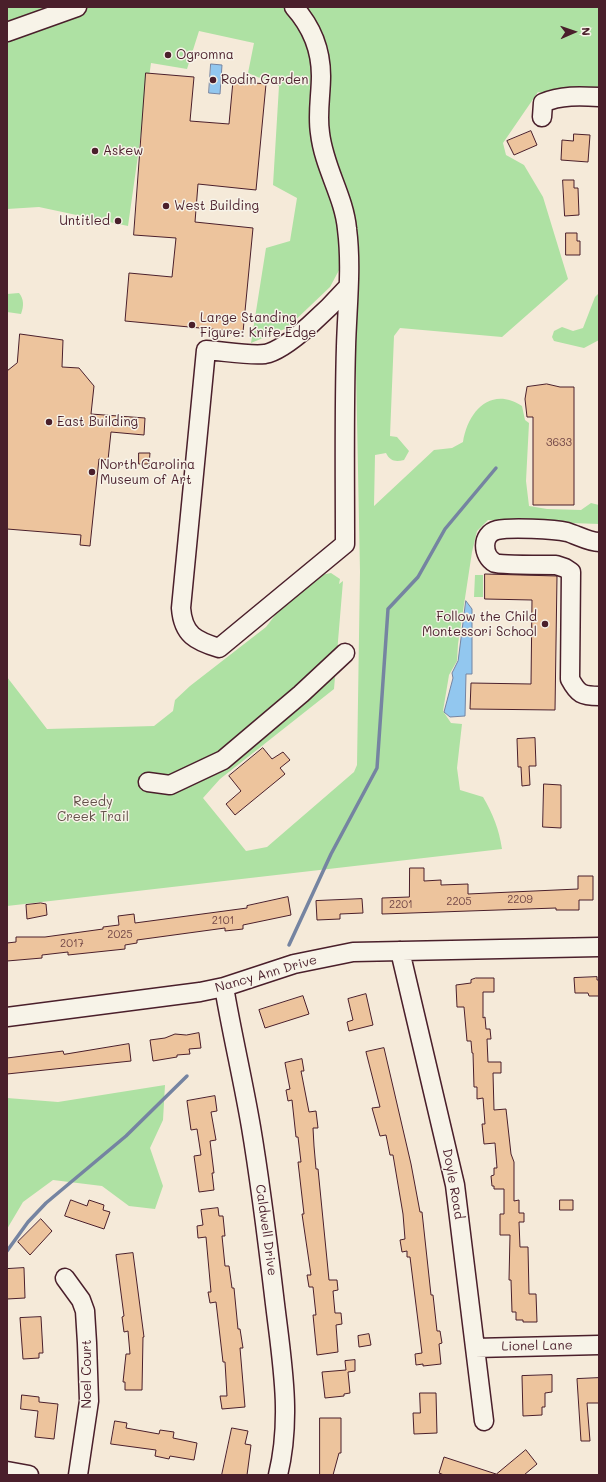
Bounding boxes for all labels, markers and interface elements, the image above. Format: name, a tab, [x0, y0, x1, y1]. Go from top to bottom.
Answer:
north arrow	[554, 12, 594, 52]
text: N	[579, 27, 594, 36]
place label: Ogromna	[176, 47, 234, 63]
marker: Ogromna	[163, 50, 173, 60]
place label: Rodin Garden	[221, 72, 308, 88]
marker: Rodin Garden	[208, 75, 218, 85]
place label: Askew	[103, 143, 143, 159]
marker: Askew	[90, 146, 100, 156]
place label: West Building	[174, 198, 259, 214]
marker: West Building	[161, 201, 171, 211]
place label: Untitled	[59, 213, 110, 229]
marker: Untitled	[113, 216, 123, 226]
place label: Large Standing Figure: Knife Edge	[200, 310, 316, 341]
marker: Large Standing Figure: Knife Edge	[187, 320, 197, 330]
place label: East Building	[57, 414, 138, 430]
marker: East Building	[44, 417, 54, 427]
house number: 3633	[546, 436, 572, 450]
place label: North Carolina Museum of Art	[100, 457, 195, 488]
marker: North Carolina Museum of Art	[87, 467, 97, 477]
place label: Follow the Child Montessori School	[422, 609, 537, 640]
marker: Follow the Child Montessori School	[540, 619, 550, 629]
park label: Reedy Creek Trail	[57, 794, 129, 825]
house number: 2209	[507, 893, 533, 907]
house number: 2205	[446, 895, 472, 909]
house number: 2201	[389, 898, 413, 912]
house number: 2101	[212, 914, 234, 928]
house number: 2025	[107, 928, 133, 942]
house number: 2017	[60, 937, 84, 951]
street label: Nancy Ann Drive	[213, 952, 319, 996]
street label: Doyle Road	[439, 1148, 467, 1220]
street label: Caldwell Drive	[252, 1183, 280, 1277]
street label: Lionel Lane	[501, 1338, 573, 1354]
street label: Noel Court	[79, 1339, 95, 1409]

